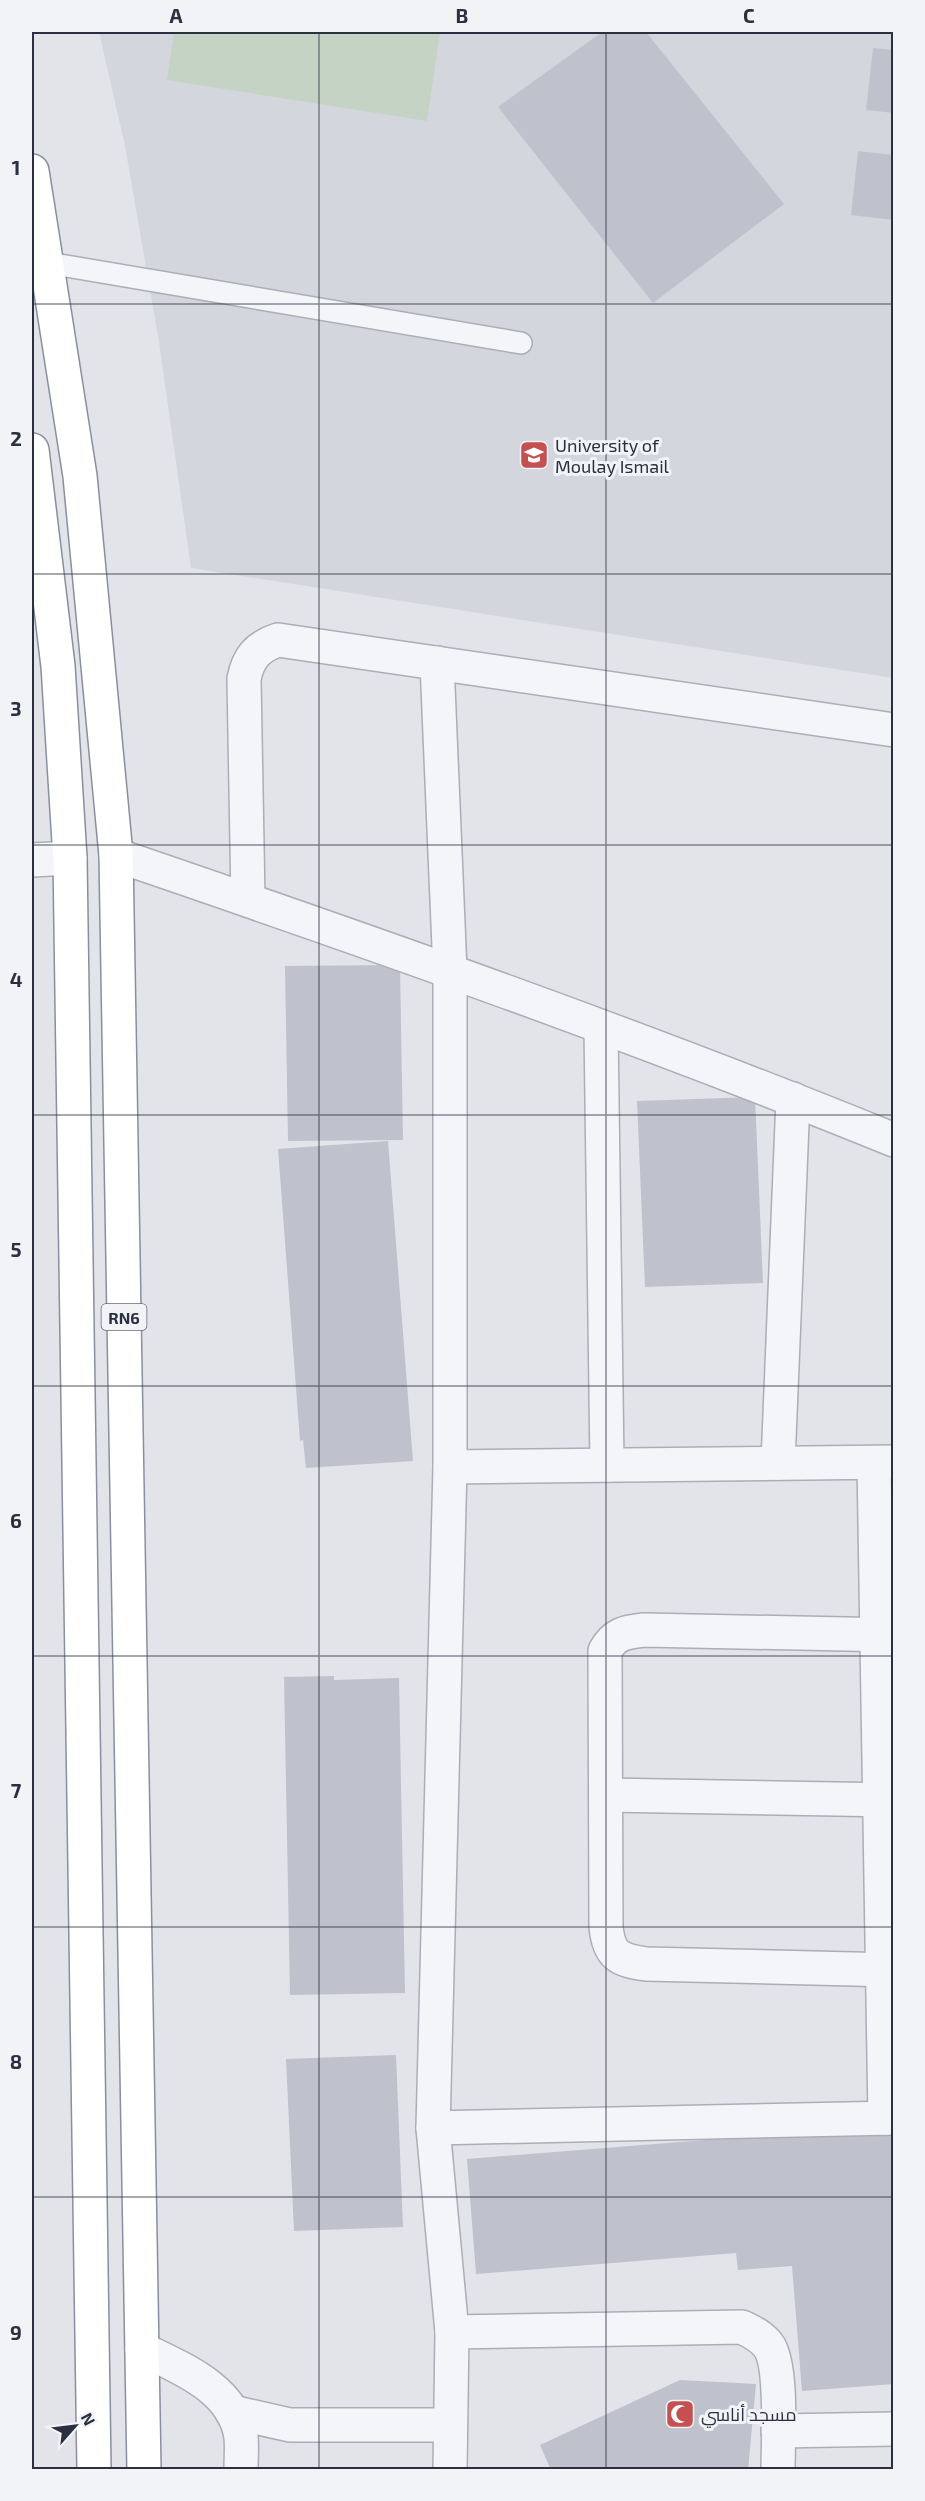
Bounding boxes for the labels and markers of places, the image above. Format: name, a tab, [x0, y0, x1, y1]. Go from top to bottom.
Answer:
place label: University of Moulay Ismail	[555, 434, 670, 477]
school or university icon: University of Moulay Ismail	[518, 439, 550, 471]
mosque icon: مسجد أناسي	[664, 2398, 696, 2430]
place label: مسجد أناسي	[701, 2403, 797, 2428]

